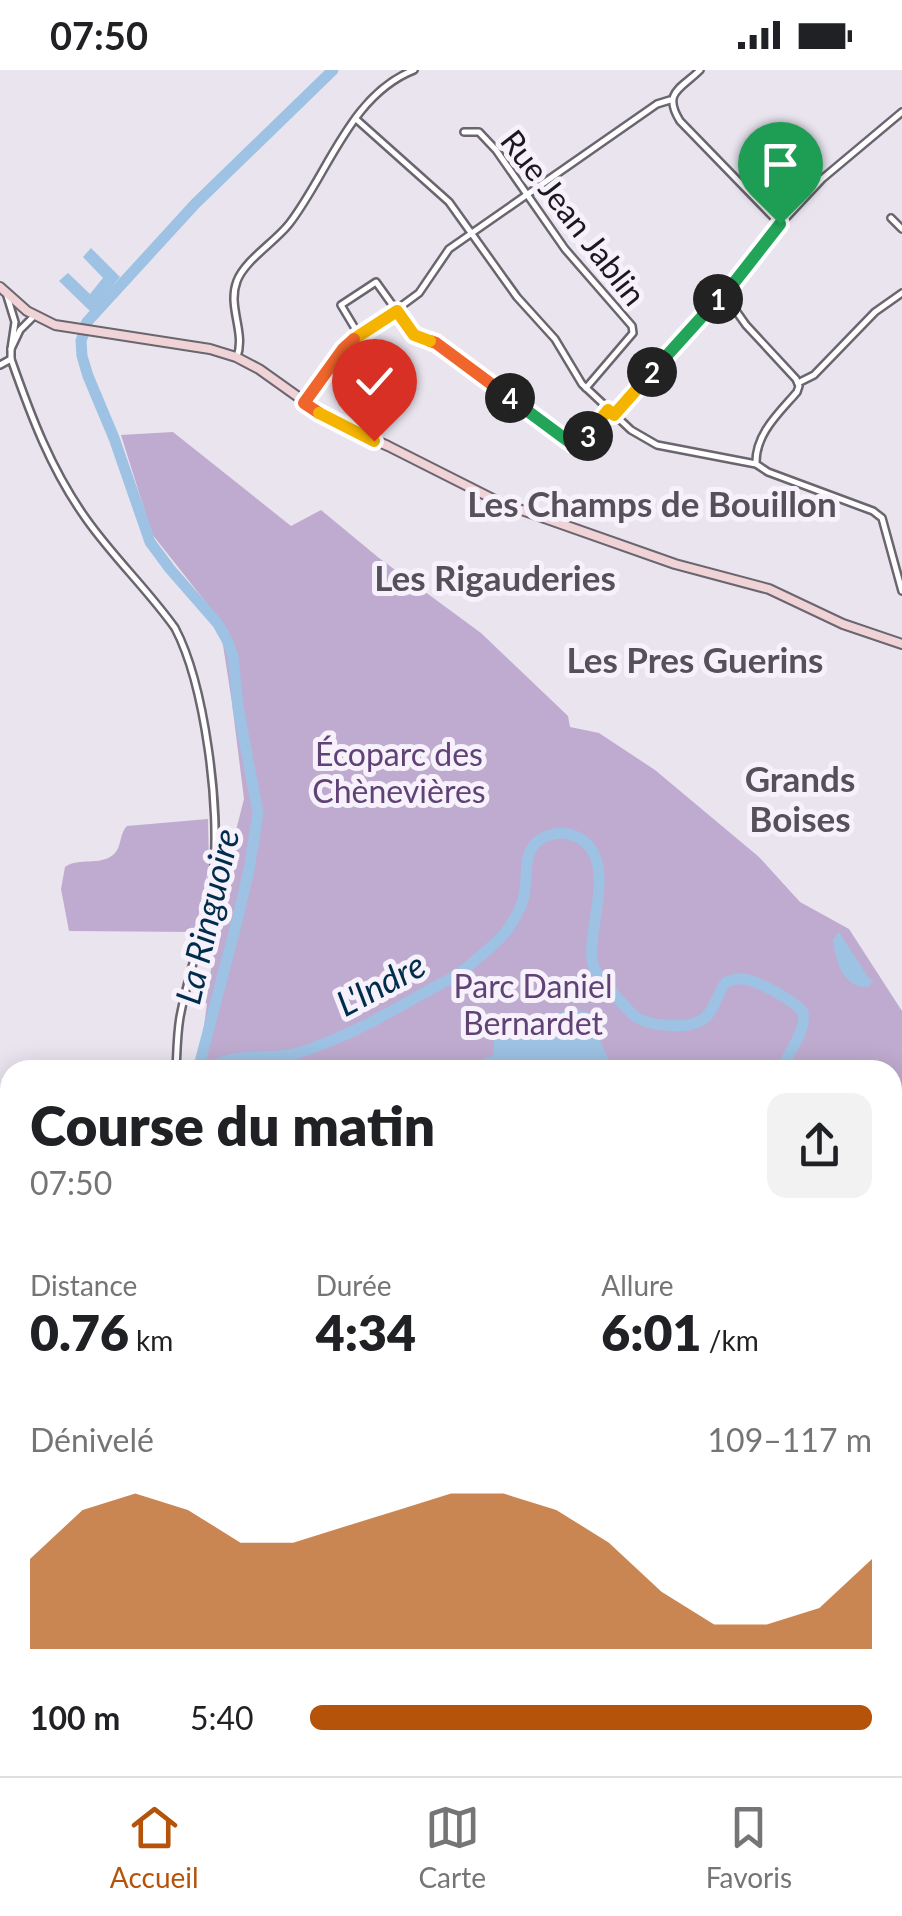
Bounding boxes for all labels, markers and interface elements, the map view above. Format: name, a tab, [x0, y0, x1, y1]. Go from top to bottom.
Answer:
text: 07:50	[50, 12, 148, 58]
street label: Rue Jean Jablin	[493, 121, 655, 313]
pin	[738, 122, 823, 225]
icon: arrive	[753, 137, 808, 192]
pin: 1	[693, 274, 743, 324]
text: 1	[710, 282, 726, 316]
pin	[332, 339, 417, 442]
pin: 2	[627, 347, 677, 397]
icon: check	[347, 354, 402, 409]
text: 2	[644, 355, 660, 389]
pin: 4	[485, 373, 535, 423]
text: 4	[502, 381, 518, 415]
pin: 3	[563, 411, 613, 461]
text: 3	[580, 419, 596, 453]
district label: Les Champs de Bouillon	[467, 482, 837, 524]
district label: Les Rigauderies	[374, 556, 616, 598]
district label: Les Pres Guerins	[567, 638, 824, 680]
park label: Écoparc des Chènevières	[312, 734, 486, 810]
district label: Grands Boises	[745, 757, 855, 839]
water label: La Ringuoire	[165, 824, 247, 1008]
water label: L'Indre	[328, 942, 432, 1024]
park label: Parc Daniel Bernardet	[454, 966, 612, 1042]
text: Course du matin	[30, 1092, 435, 1158]
button: share	[767, 1093, 872, 1198]
text: 07:50	[30, 1163, 112, 1202]
text: Distance	[30, 1268, 137, 1302]
text: Durée	[316, 1268, 392, 1302]
text: Allure	[601, 1268, 673, 1302]
text: 0.76	[30, 1302, 129, 1362]
text: 4:34	[316, 1302, 416, 1362]
text: 6:01	[601, 1302, 702, 1362]
text: km	[129, 1323, 173, 1357]
text: /km	[702, 1323, 759, 1357]
text: Dénivelé	[30, 1420, 154, 1459]
text: 109–117 m	[708, 1420, 872, 1459]
text: 100 m	[30, 1698, 120, 1737]
text: 5:40	[190, 1698, 254, 1737]
tab: Accueil	[110, 1800, 199, 1894]
tab: Carte	[418, 1800, 486, 1894]
tab: Favoris	[706, 1800, 792, 1894]

